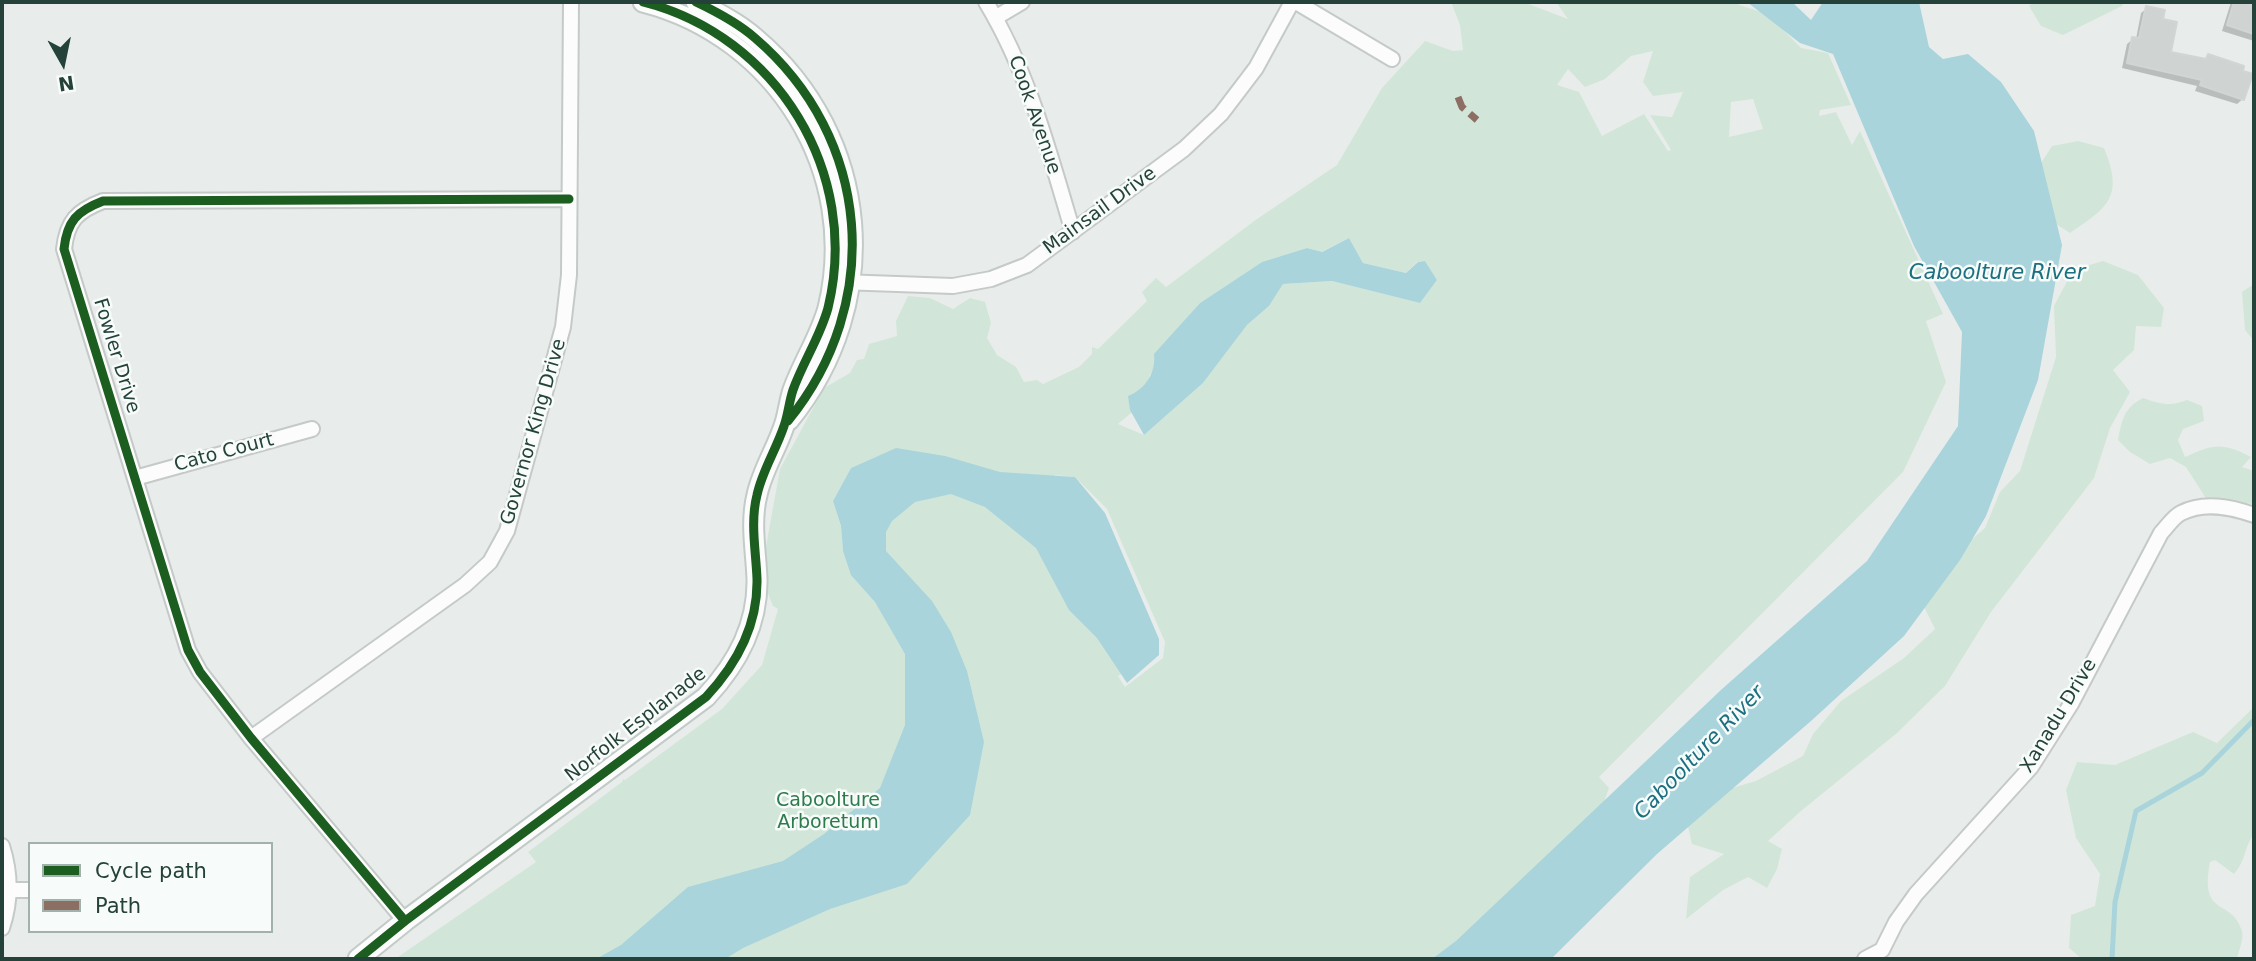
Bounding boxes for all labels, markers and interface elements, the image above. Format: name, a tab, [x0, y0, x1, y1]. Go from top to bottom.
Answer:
north arrow	[28, 28, 98, 98]
street label: Cook Avenue	[1003, 53, 1065, 177]
text: N	[57, 72, 76, 96]
street label: Mainsail Drive	[1039, 162, 1161, 260]
water label: Caboolture River	[1909, 261, 2085, 287]
street label: Fowler Drive	[88, 296, 144, 416]
street label: Governor King Drive	[496, 336, 572, 528]
street label: Cato Court	[172, 429, 276, 477]
street label: Xanadu Drive	[2016, 655, 2102, 777]
street label: Norfolk Esplanade	[561, 663, 711, 787]
water label: Caboolture River	[1630, 681, 1770, 825]
park label: Caboolture Arboretum	[776, 790, 880, 834]
legend	[28, 842, 273, 933]
text: Cycle path	[95, 859, 207, 883]
text: Path	[95, 894, 141, 918]

